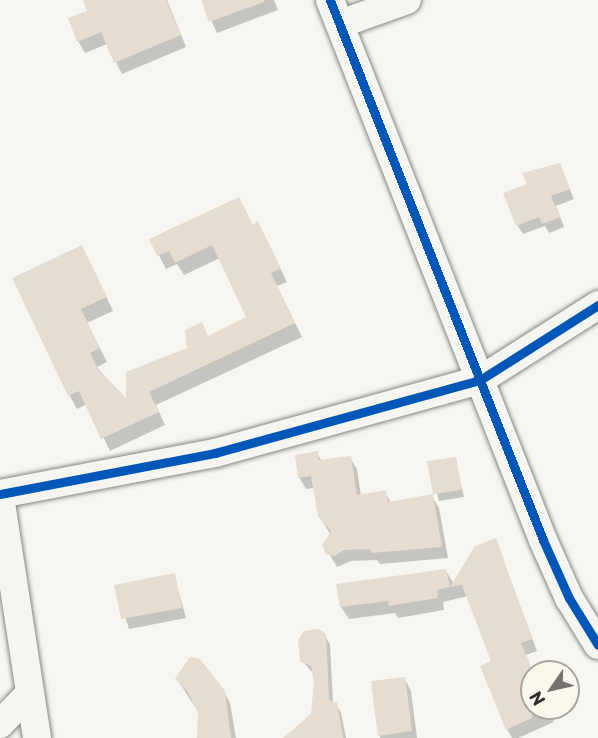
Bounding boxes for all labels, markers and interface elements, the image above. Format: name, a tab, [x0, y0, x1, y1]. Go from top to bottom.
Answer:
north arrow	[520, 660, 580, 720]
text: N	[523, 687, 550, 711]

